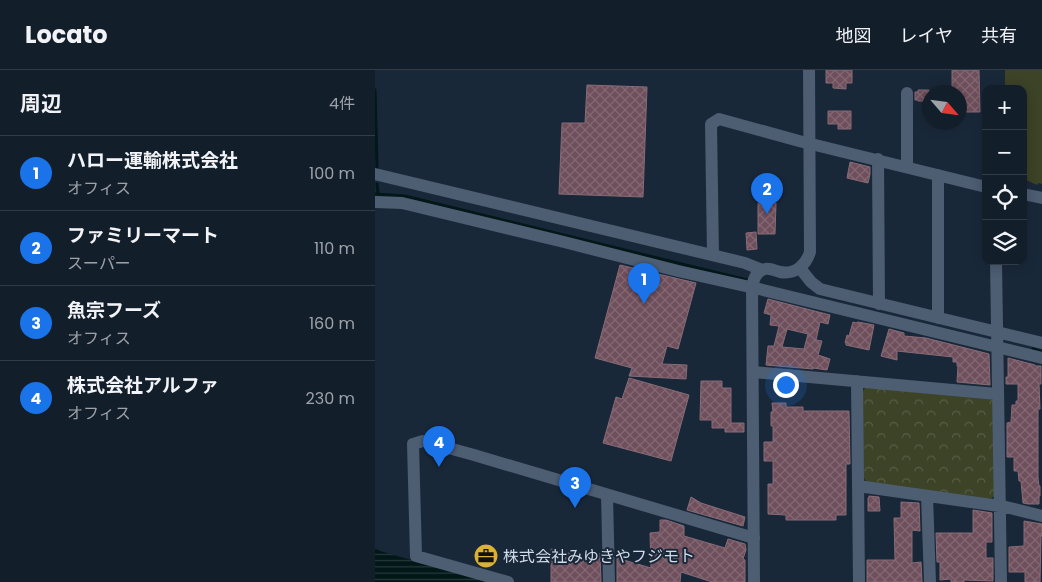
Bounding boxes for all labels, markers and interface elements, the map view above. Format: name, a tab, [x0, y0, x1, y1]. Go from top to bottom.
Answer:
text: Locato	[25, 18, 108, 51]
text: 地図	[836, 23, 872, 48]
text: レイヤ	[900, 23, 953, 48]
text: 共有	[981, 23, 1017, 48]
north arrow	[922, 85, 967, 130]
map controls	[982, 85, 1027, 265]
button: +	[982, 85, 1027, 130]
text: 周辺	[20, 89, 62, 118]
text: 4件	[329, 92, 355, 115]
button: −	[982, 130, 1027, 175]
text: ハロー運輸株式会社	[67, 147, 238, 174]
text: 1	[33, 162, 39, 185]
text: 100 m	[309, 162, 355, 185]
pin: 2	[751, 173, 783, 214]
button: locate	[982, 175, 1027, 220]
text: オフィス	[67, 177, 131, 200]
button: layers	[982, 220, 1027, 265]
text: ファミリーマート	[67, 222, 219, 249]
text: 2	[31, 237, 41, 260]
text: 110 m	[314, 237, 355, 260]
text: スーパー	[67, 252, 131, 275]
pin: 1	[628, 263, 660, 304]
text: 魚宗フーズ	[67, 297, 161, 324]
text: 3	[31, 312, 41, 335]
text: 160 m	[309, 312, 355, 335]
text: オフィス	[67, 327, 131, 350]
text: 株式会社アルファ	[67, 372, 219, 399]
your location	[773, 372, 799, 398]
text: 4	[31, 387, 41, 410]
text: 230 m	[306, 387, 355, 410]
text: オフィス	[67, 402, 131, 425]
pin: 4	[423, 426, 455, 467]
pin: 3	[559, 467, 591, 508]
office icon: 株式会社みゆきやフジモト	[473, 543, 499, 569]
place label: 株式会社みゆきやフジモト	[503, 545, 695, 568]

